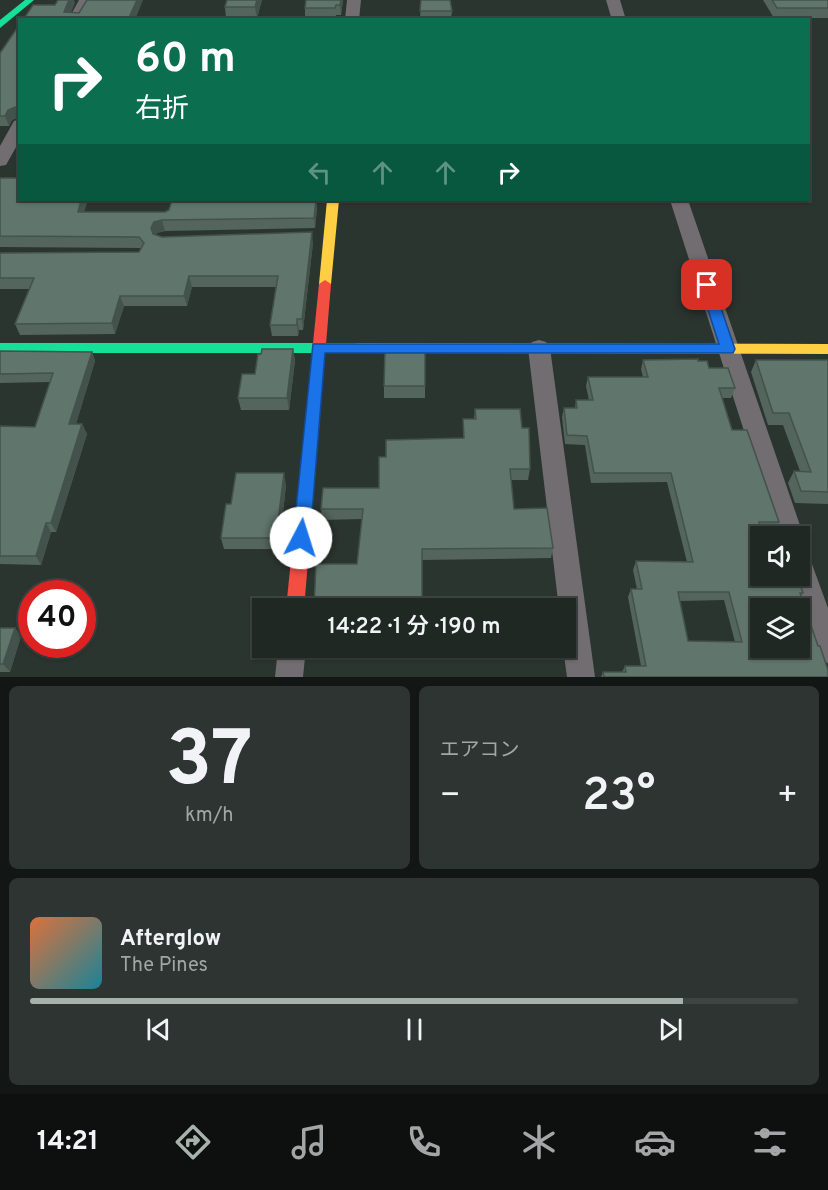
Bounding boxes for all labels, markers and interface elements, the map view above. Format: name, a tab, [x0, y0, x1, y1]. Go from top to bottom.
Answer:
text: 60 m	[135, 34, 236, 87]
icon: right	[36, 42, 114, 120]
text: 右折	[135, 93, 189, 127]
icon: left	[303, 156, 336, 189]
icon: ahead	[366, 156, 399, 189]
icon: ahead	[429, 156, 462, 189]
icon: right	[492, 156, 525, 189]
pin	[681, 259, 732, 310]
icon: arrive	[690, 268, 723, 301]
position arrow	[269, 506, 333, 570]
map controls	[750, 526, 810, 658]
button: sound	[750, 526, 810, 586]
speed limit sign: 40	[18, 580, 96, 658]
button: layers	[750, 598, 810, 658]
text: 14:22 · 1 分 · 190 m	[328, 614, 500, 641]
text: 37	[166, 714, 253, 813]
text: エアコン	[440, 738, 520, 764]
text: 23°	[582, 769, 655, 826]
text: −	[440, 776, 461, 818]
text: +	[777, 776, 798, 818]
text: km/h	[185, 803, 234, 829]
text: Afterglow	[120, 926, 221, 953]
text: The Pines	[120, 953, 208, 979]
icon: previous	[142, 1013, 175, 1046]
icon: pause	[398, 1013, 431, 1046]
icon: next	[654, 1013, 687, 1046]
icon: directions	[172, 1121, 214, 1163]
icon: music	[288, 1121, 330, 1163]
icon: phone	[403, 1121, 445, 1163]
icon: climate	[518, 1121, 560, 1163]
icon: car	[634, 1121, 676, 1163]
icon: filters	[749, 1121, 791, 1163]
text: 14:21	[37, 1125, 99, 1159]

